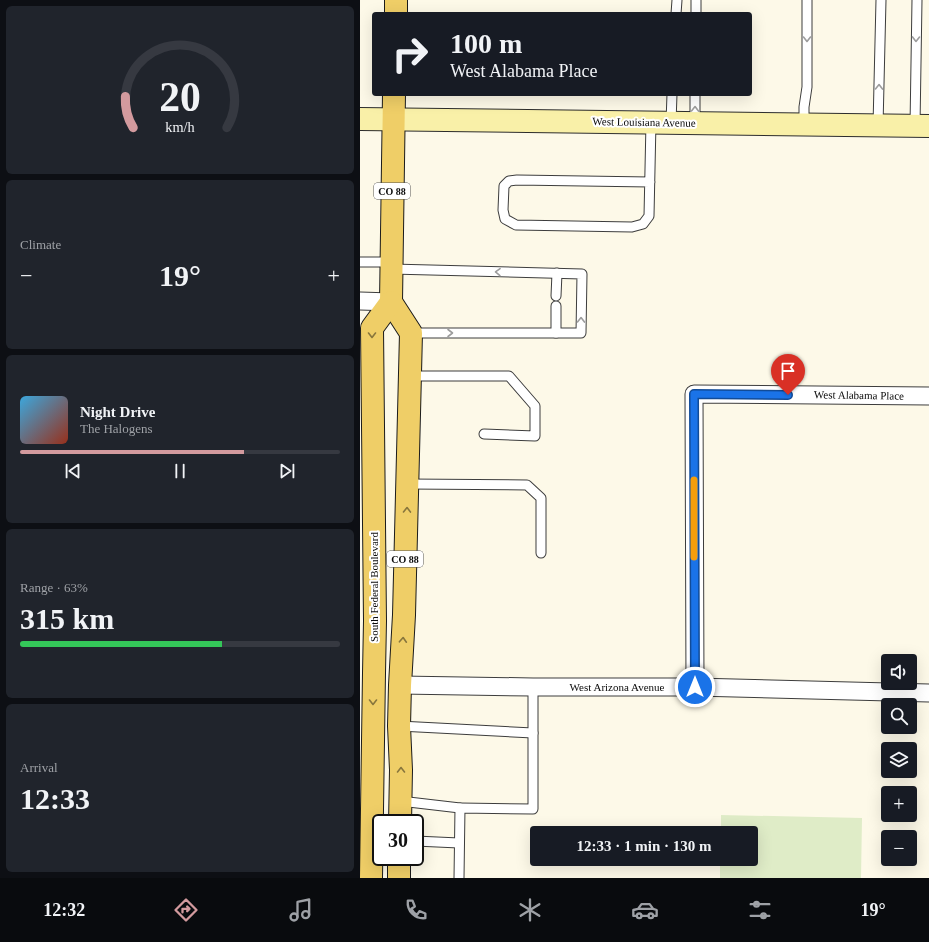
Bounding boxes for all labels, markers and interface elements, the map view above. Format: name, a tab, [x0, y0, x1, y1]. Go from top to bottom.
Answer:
icon: right	[384, 28, 436, 80]
text: 100 m	[450, 28, 522, 59]
one-way arrow	[803, 36, 811, 42]
one-way arrow	[912, 36, 920, 42]
text: West Alabama Place	[450, 61, 598, 81]
text: 20	[159, 74, 201, 120]
one-way arrow	[875, 84, 883, 90]
one-way arrow	[691, 106, 699, 112]
street label: West Louisiana Avenue	[592, 115, 696, 129]
text: km/h	[165, 119, 195, 135]
road number: CO 88	[374, 183, 410, 199]
text: Climate	[20, 237, 61, 252]
text: 19°	[159, 259, 201, 292]
text: −	[20, 263, 32, 288]
text: +	[328, 263, 340, 288]
one-way arrow	[495, 268, 501, 276]
one-way arrow	[577, 317, 585, 323]
one-way arrow	[447, 329, 453, 337]
one-way arrow	[368, 332, 376, 338]
pin	[771, 354, 805, 395]
icon: arrive	[777, 360, 799, 382]
street label: West Alabama Place	[814, 388, 904, 402]
text: Night Drive	[80, 404, 155, 420]
text: The Halogens	[80, 421, 153, 436]
icon: previous	[62, 460, 84, 482]
icon: pause	[169, 460, 191, 482]
icon: next	[276, 460, 298, 482]
one-way arrow	[402, 507, 411, 513]
street label: South Federal Boulevard	[368, 532, 380, 642]
road number: CO 88	[387, 551, 423, 567]
text: Range · 63%	[20, 580, 88, 595]
text: 315 km	[20, 602, 114, 635]
one-way arrow	[398, 637, 407, 643]
map controls	[881, 654, 917, 866]
button: sound	[881, 654, 917, 690]
position arrow	[674, 666, 716, 708]
street label: West Arizona Avenue	[570, 681, 665, 693]
button: search	[881, 698, 917, 734]
one-way arrow	[369, 699, 377, 705]
button: layers	[881, 742, 917, 778]
text: Arrival	[20, 760, 58, 775]
one-way arrow	[397, 767, 405, 773]
text: 12:33	[20, 782, 90, 815]
button: +	[881, 786, 917, 822]
speed limit sign: 30	[372, 814, 424, 866]
button: −	[881, 830, 917, 866]
text: 12:33 · 1 min · 130 m	[577, 838, 712, 854]
icon: directions	[172, 896, 200, 924]
icon: music	[287, 896, 315, 924]
icon: phone	[402, 896, 430, 924]
icon: climate	[516, 896, 544, 924]
icon: car	[631, 896, 659, 924]
icon: filters	[746, 896, 774, 924]
text: 12:32	[43, 900, 85, 920]
text: 19°	[860, 900, 886, 920]

